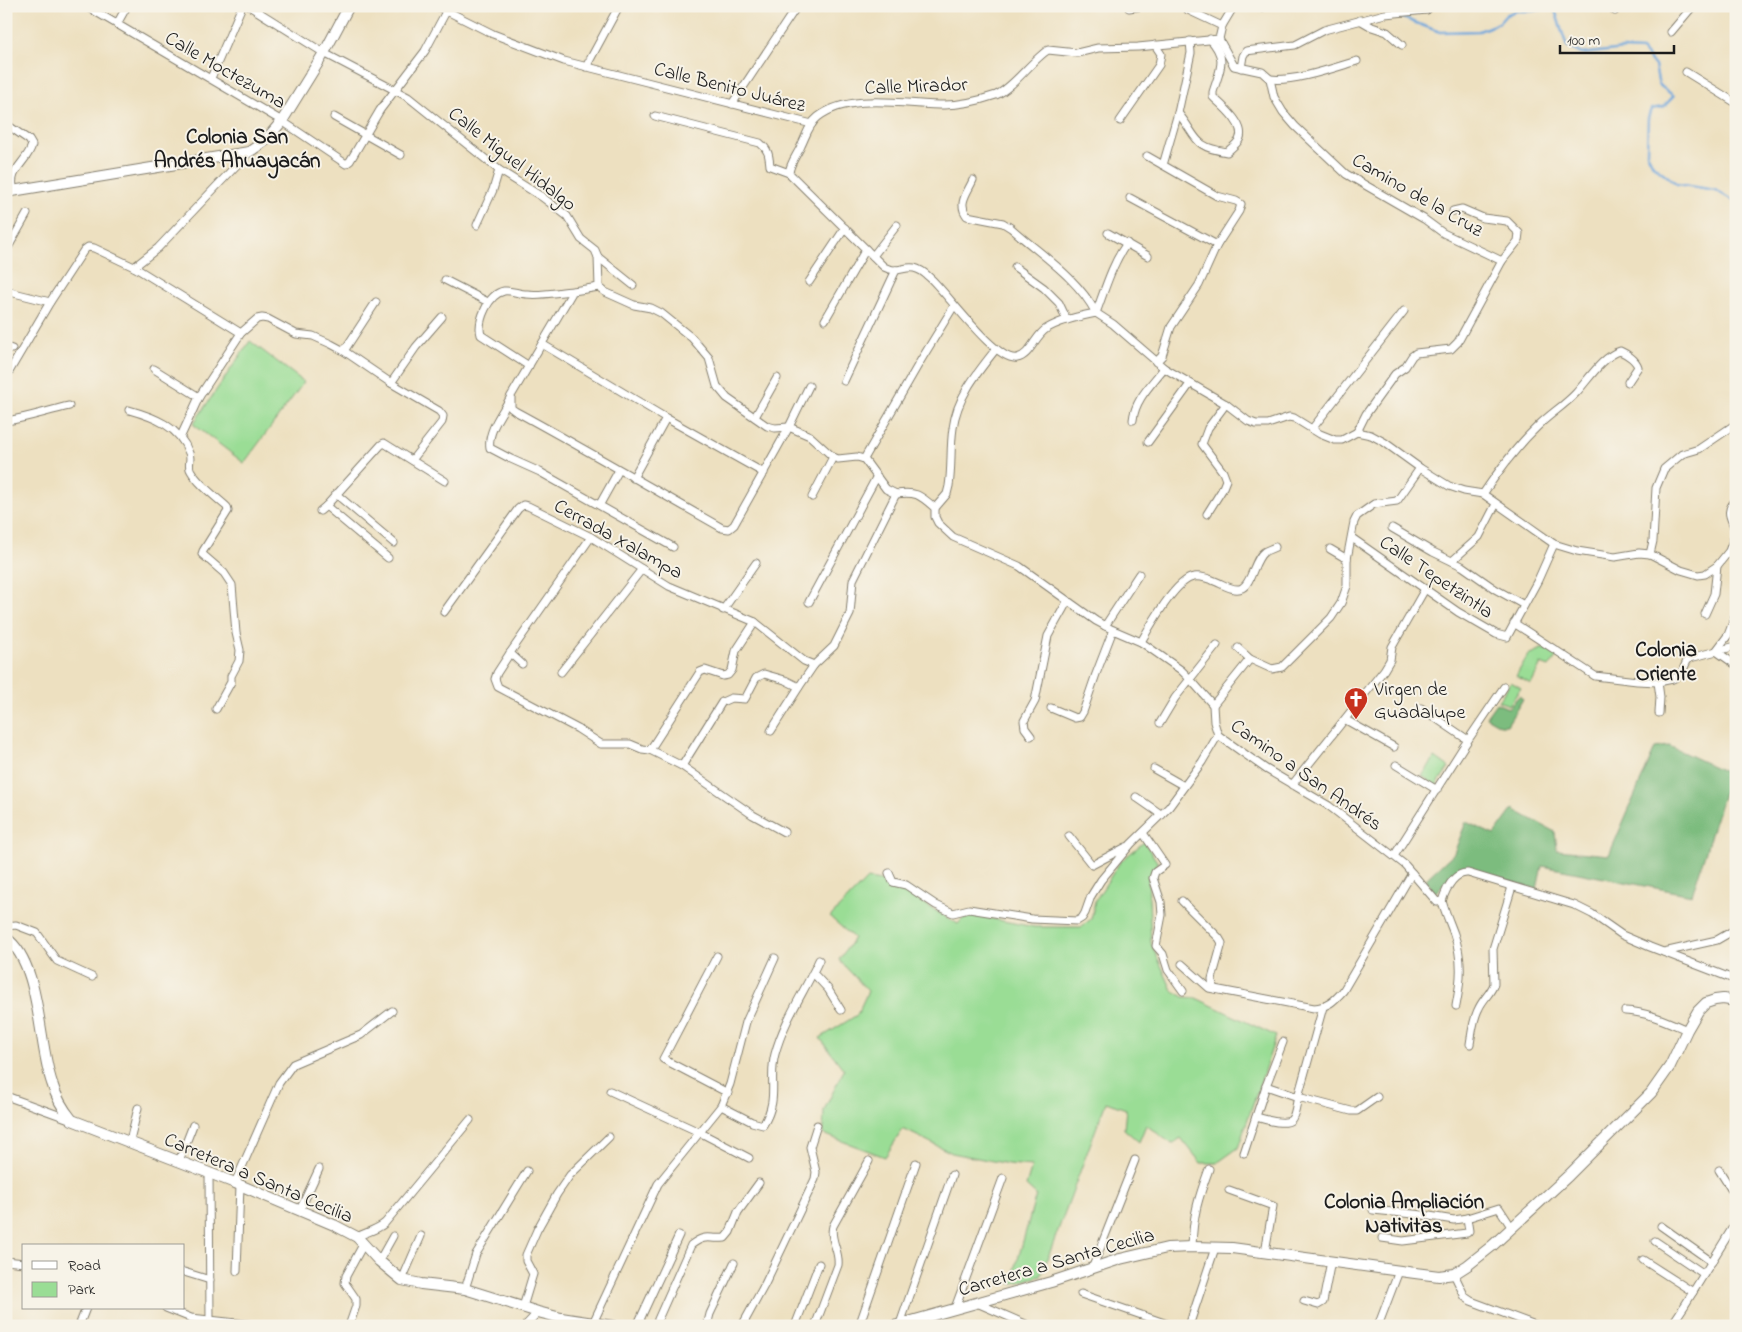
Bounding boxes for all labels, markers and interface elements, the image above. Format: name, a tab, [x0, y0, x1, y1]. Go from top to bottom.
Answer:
scale bar	[1560, 22, 1673, 54]
street label: Calle Moctezuma	[159, 25, 291, 118]
text: 100 m	[1567, 30, 1600, 52]
street label: Calle Benito Juárez	[651, 56, 809, 121]
street label: Calle Mirador	[864, 71, 969, 104]
street label: Calle Miguel Hidalgo	[440, 101, 582, 220]
district label: Colonia San Andrés Ahuayacán	[154, 123, 320, 179]
street label: Camino de la Cruz	[1346, 147, 1488, 246]
street label: Cerrada Xalampa	[548, 493, 688, 588]
street label: Calle Tepetzintla	[1373, 529, 1498, 627]
district label: Colonia Oriente	[1635, 636, 1697, 690]
place label: Virgen de Guadalupe	[1373, 676, 1465, 728]
church icon: Virgen de Guadalupe	[1343, 686, 1369, 720]
street label: Camino a San Andrés	[1224, 713, 1387, 839]
street label: Carretera a Santa Cecilia	[159, 1126, 357, 1232]
district label: Colonia Ampliación Nativitas	[1324, 1188, 1484, 1242]
street label: Carretera a Santa Cecilia	[955, 1222, 1158, 1305]
legend	[22, 1244, 185, 1310]
text: Road	[68, 1255, 101, 1277]
text: Park	[68, 1279, 96, 1301]

